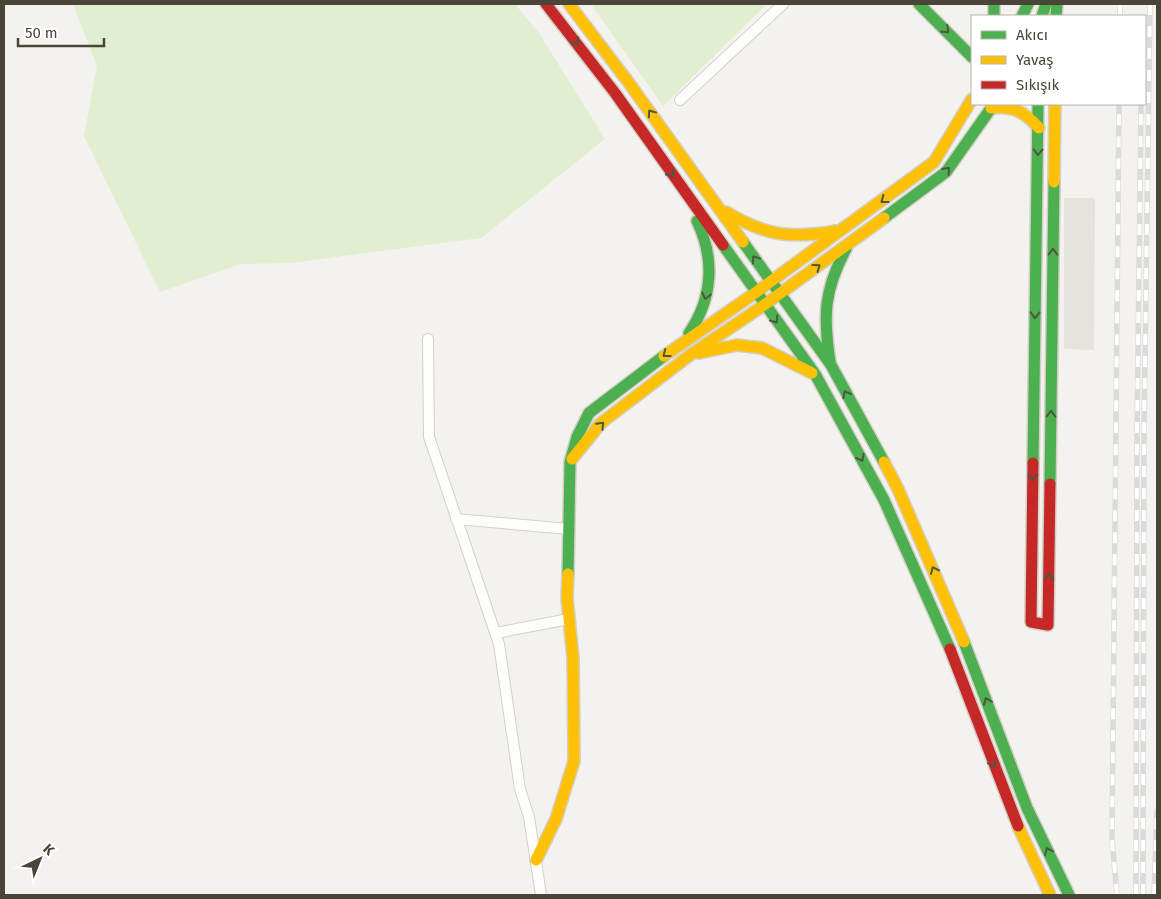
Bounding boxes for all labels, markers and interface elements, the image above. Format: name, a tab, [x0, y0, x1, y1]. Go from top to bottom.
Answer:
scale bar	[18, 15, 104, 47]
legend	[971, 15, 1146, 105]
text: 50 m	[25, 24, 58, 42]
one-way arrow	[940, 24, 949, 33]
text: Akıcı	[1016, 26, 1048, 44]
one-way arrow	[570, 36, 578, 45]
text: Yavaş	[1016, 51, 1053, 69]
text: Sıkışık	[1016, 76, 1060, 94]
one-way arrow	[648, 109, 657, 118]
one-way arrow	[1033, 149, 1043, 157]
one-way arrow	[941, 166, 950, 175]
one-way arrow	[665, 168, 674, 177]
one-way arrow	[880, 194, 890, 203]
one-way arrow	[1048, 247, 1058, 255]
one-way arrow	[752, 255, 761, 265]
one-way arrow	[811, 265, 820, 273]
one-way arrow	[701, 291, 712, 300]
one-way arrow	[1030, 311, 1041, 319]
one-way arrow	[770, 314, 778, 323]
one-way arrow	[662, 349, 671, 358]
one-way arrow	[842, 390, 852, 399]
one-way arrow	[1046, 410, 1056, 418]
one-way arrow	[595, 422, 604, 431]
one-way arrow	[855, 453, 865, 462]
one-way arrow	[1028, 474, 1038, 482]
one-way arrow	[930, 566, 941, 575]
one-way arrow	[1043, 572, 1054, 580]
one-way arrow	[983, 697, 993, 705]
one-way arrow	[987, 759, 997, 768]
north arrow	[15, 834, 65, 884]
text: K	[39, 841, 58, 860]
one-way arrow	[1043, 847, 1054, 856]

